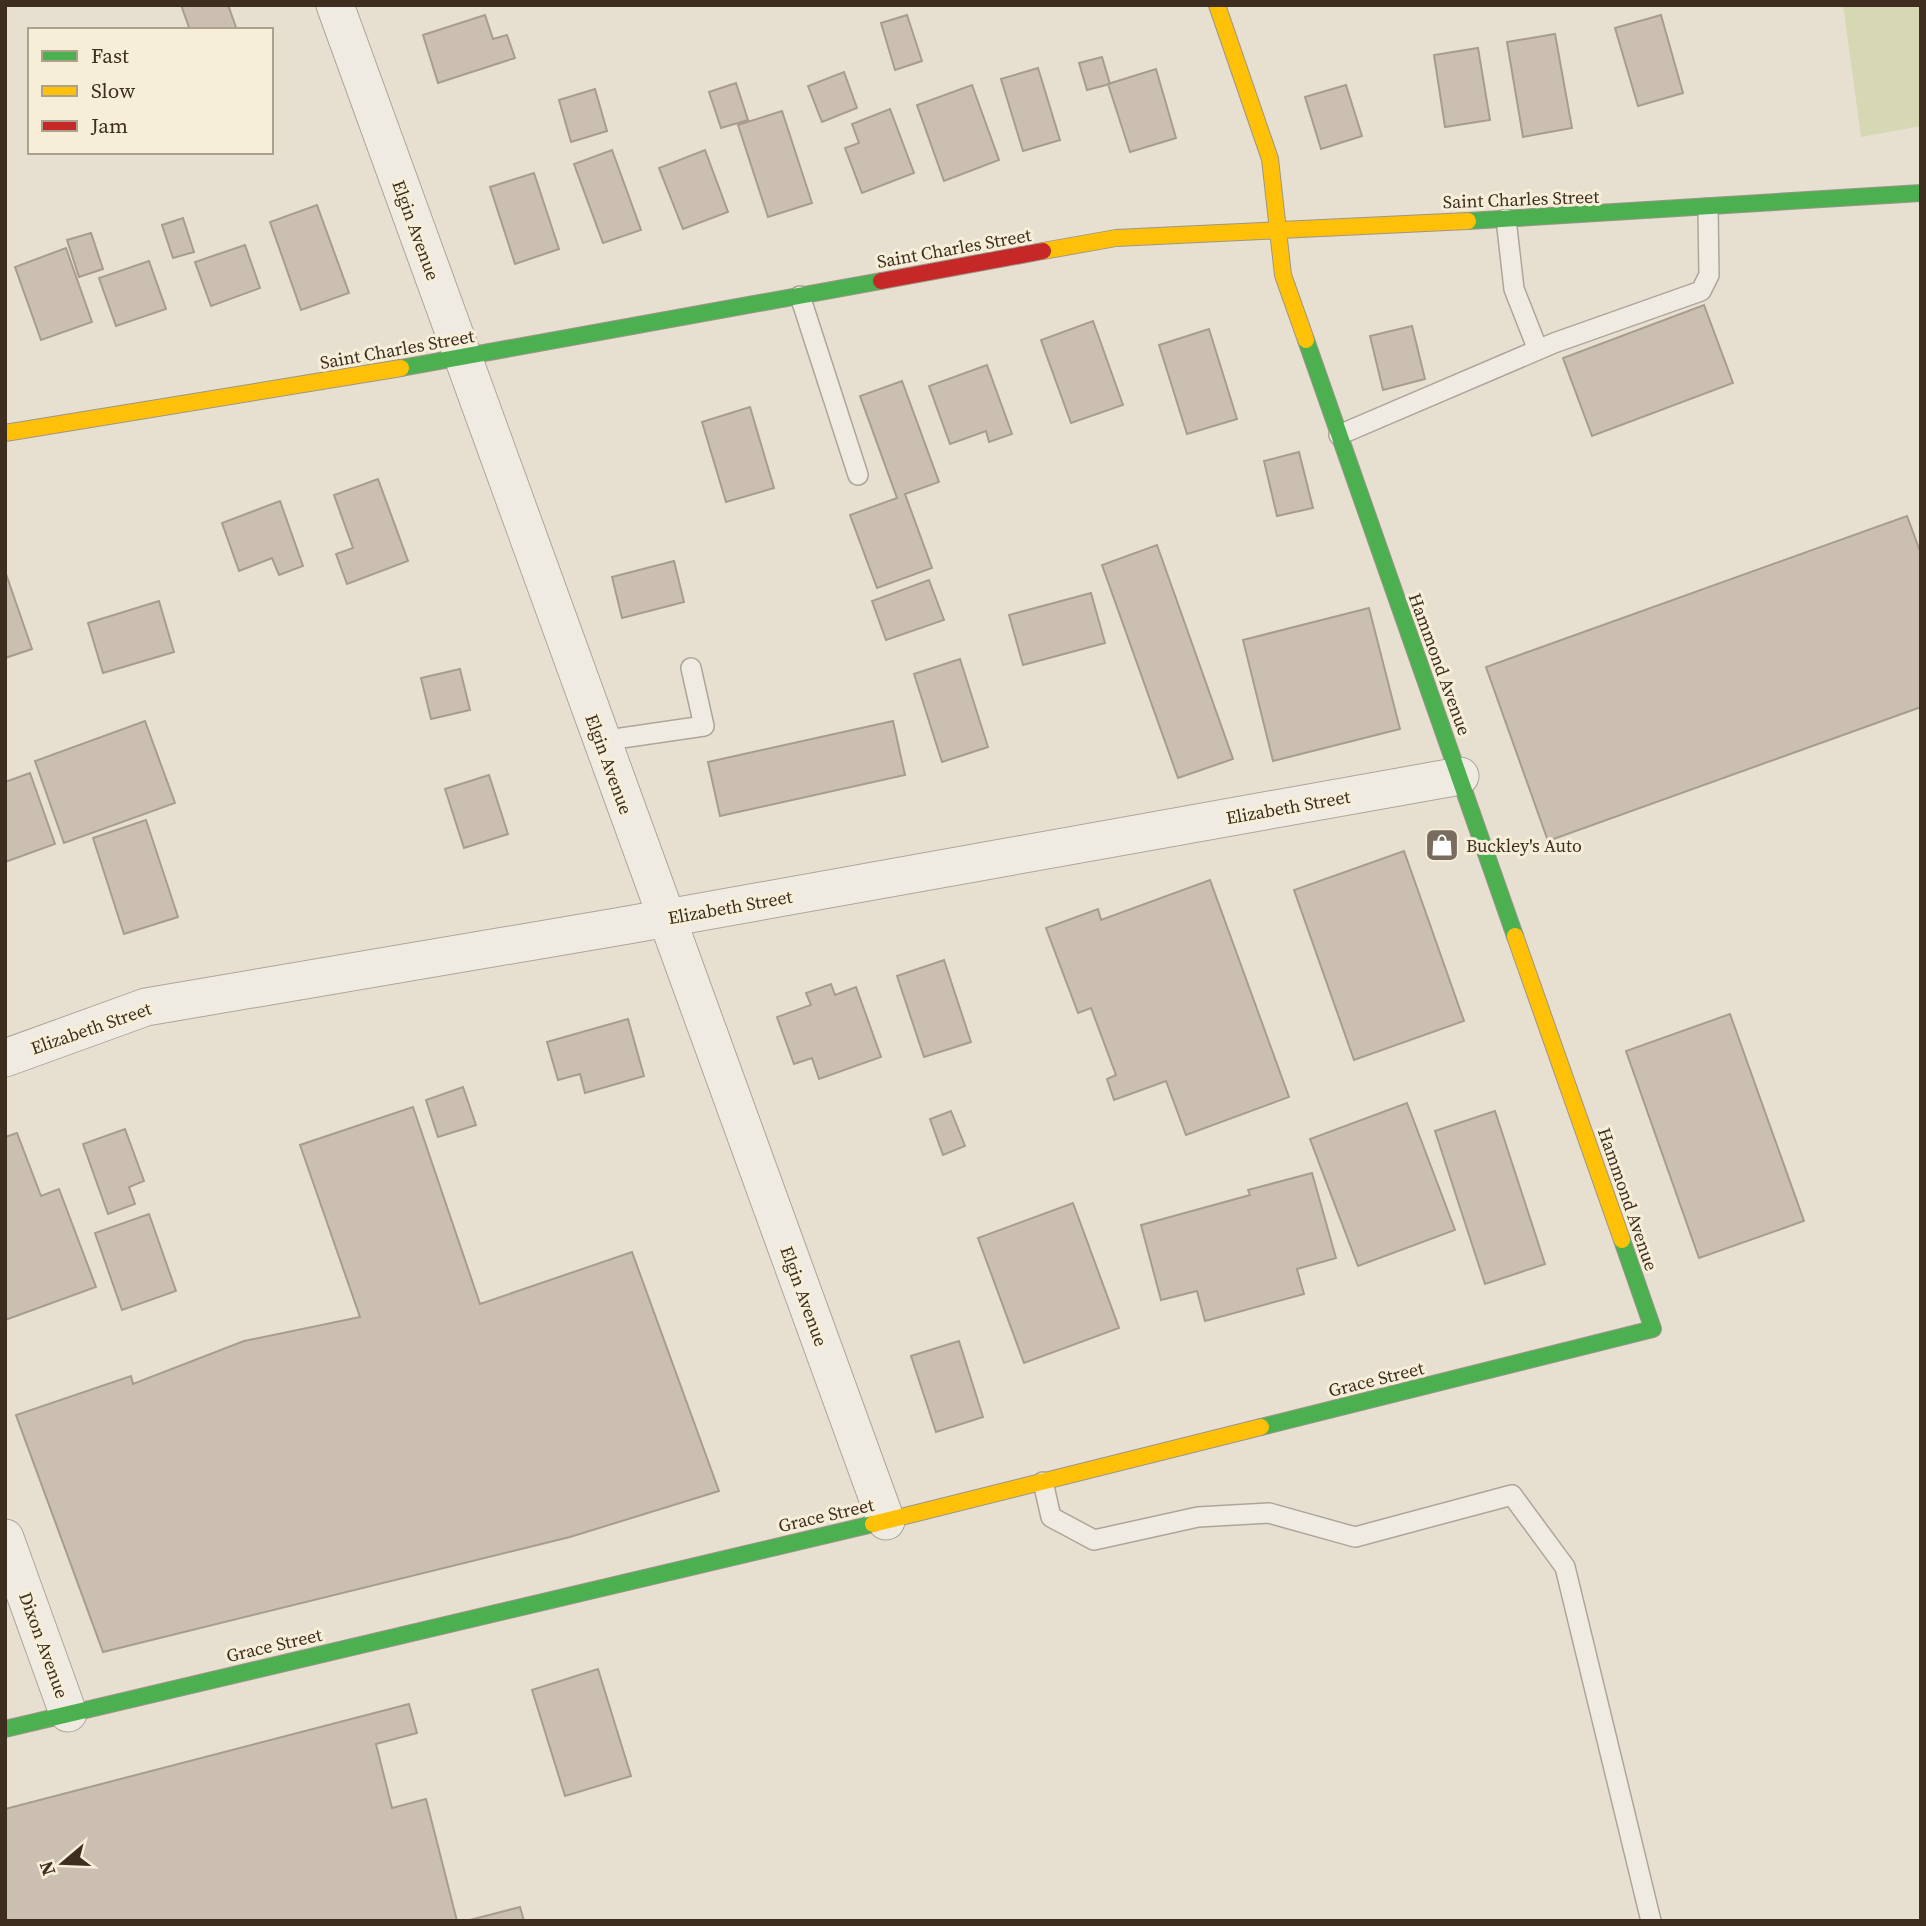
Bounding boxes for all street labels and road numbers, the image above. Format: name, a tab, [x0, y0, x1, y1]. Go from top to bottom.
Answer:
street label: Elgin Avenue	[386, 176, 446, 284]
street label: Saint Charles Street	[1442, 184, 1600, 214]
street label: Saint Charles Street	[875, 222, 1033, 274]
street label: Saint Charles Street	[318, 323, 476, 375]
street label: Hammond Avenue	[1403, 589, 1477, 739]
street label: Elgin Avenue	[579, 710, 639, 818]
street label: Elizabeth Street	[1224, 784, 1352, 830]
street label: Elizabeth Street	[666, 884, 794, 930]
street label: Elizabeth Street	[27, 996, 155, 1060]
street label: Hammond Avenue	[1592, 1124, 1664, 1274]
street label: Elgin Avenue	[774, 1242, 834, 1350]
street label: Grace Street	[1326, 1355, 1426, 1403]
street label: Grace Street	[776, 1492, 876, 1538]
street label: Dixon Avenue	[13, 1588, 75, 1702]
street label: Grace Street	[224, 1622, 324, 1668]

